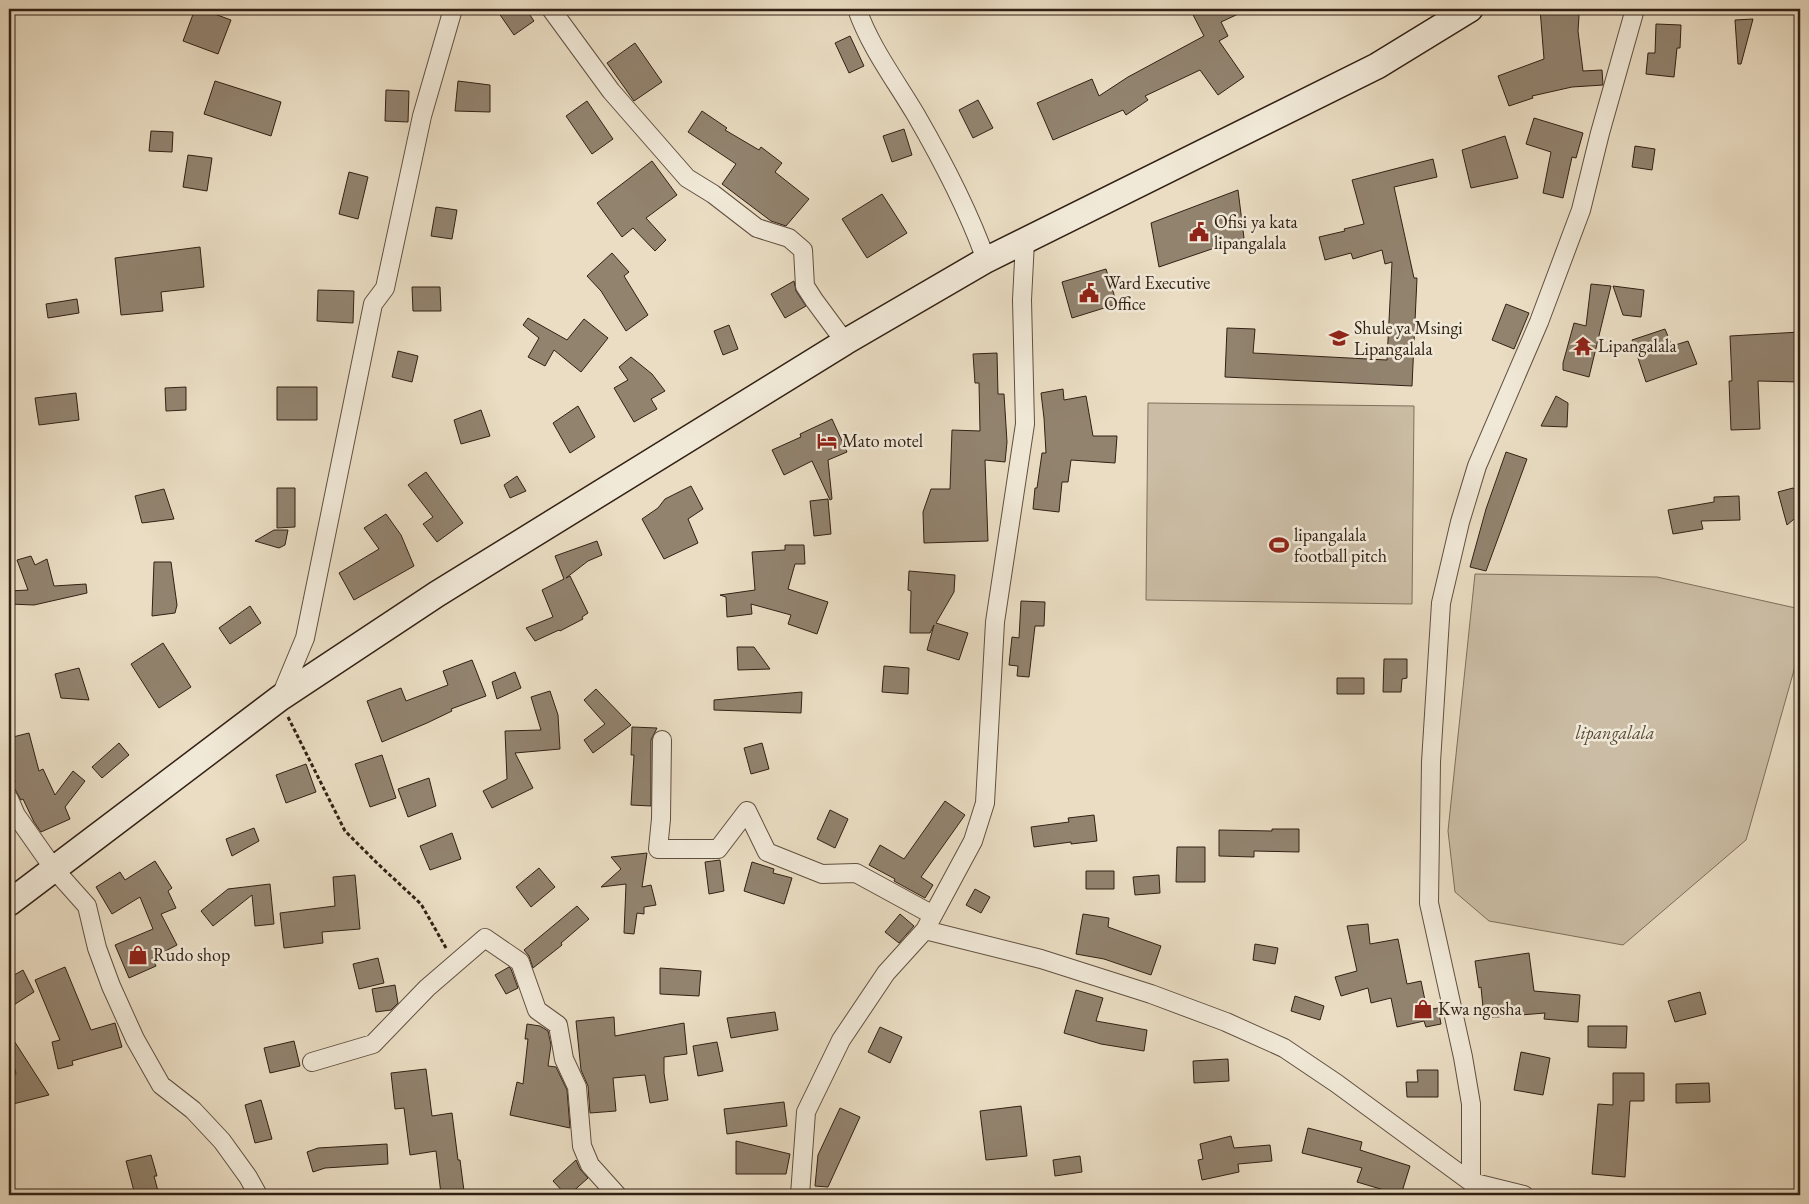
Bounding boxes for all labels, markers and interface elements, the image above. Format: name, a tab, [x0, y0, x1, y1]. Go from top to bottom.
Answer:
place label: Ofisi ya kata lipangalala	[1214, 210, 1299, 254]
public building icon: Ofisi ya kata lipangalala	[1188, 221, 1210, 243]
place label: Ward Executive Office	[1104, 271, 1210, 315]
public building icon: Ward Executive Office	[1078, 282, 1100, 304]
place label: Shule ya Msingi Lipangalala	[1354, 316, 1463, 360]
school or university icon: Shule ya Msingi Lipangalala	[1328, 327, 1350, 349]
place label: Lipangalala	[1598, 334, 1677, 357]
temple icon: Lipangalala	[1572, 335, 1594, 357]
place label: Mato motel	[842, 429, 923, 452]
hotel icon: Mato motel	[816, 430, 838, 452]
place label: lipangalala football pitch	[1294, 523, 1387, 567]
sports icon: lipangalala football pitch	[1268, 534, 1290, 556]
park label: lipangalala	[1575, 721, 1655, 745]
place label: Rudo shop	[153, 943, 230, 966]
shop icon: Rudo shop	[127, 944, 149, 966]
place label: Kwa ngosha	[1438, 997, 1522, 1020]
shop icon: Kwa ngosha	[1412, 998, 1434, 1020]

